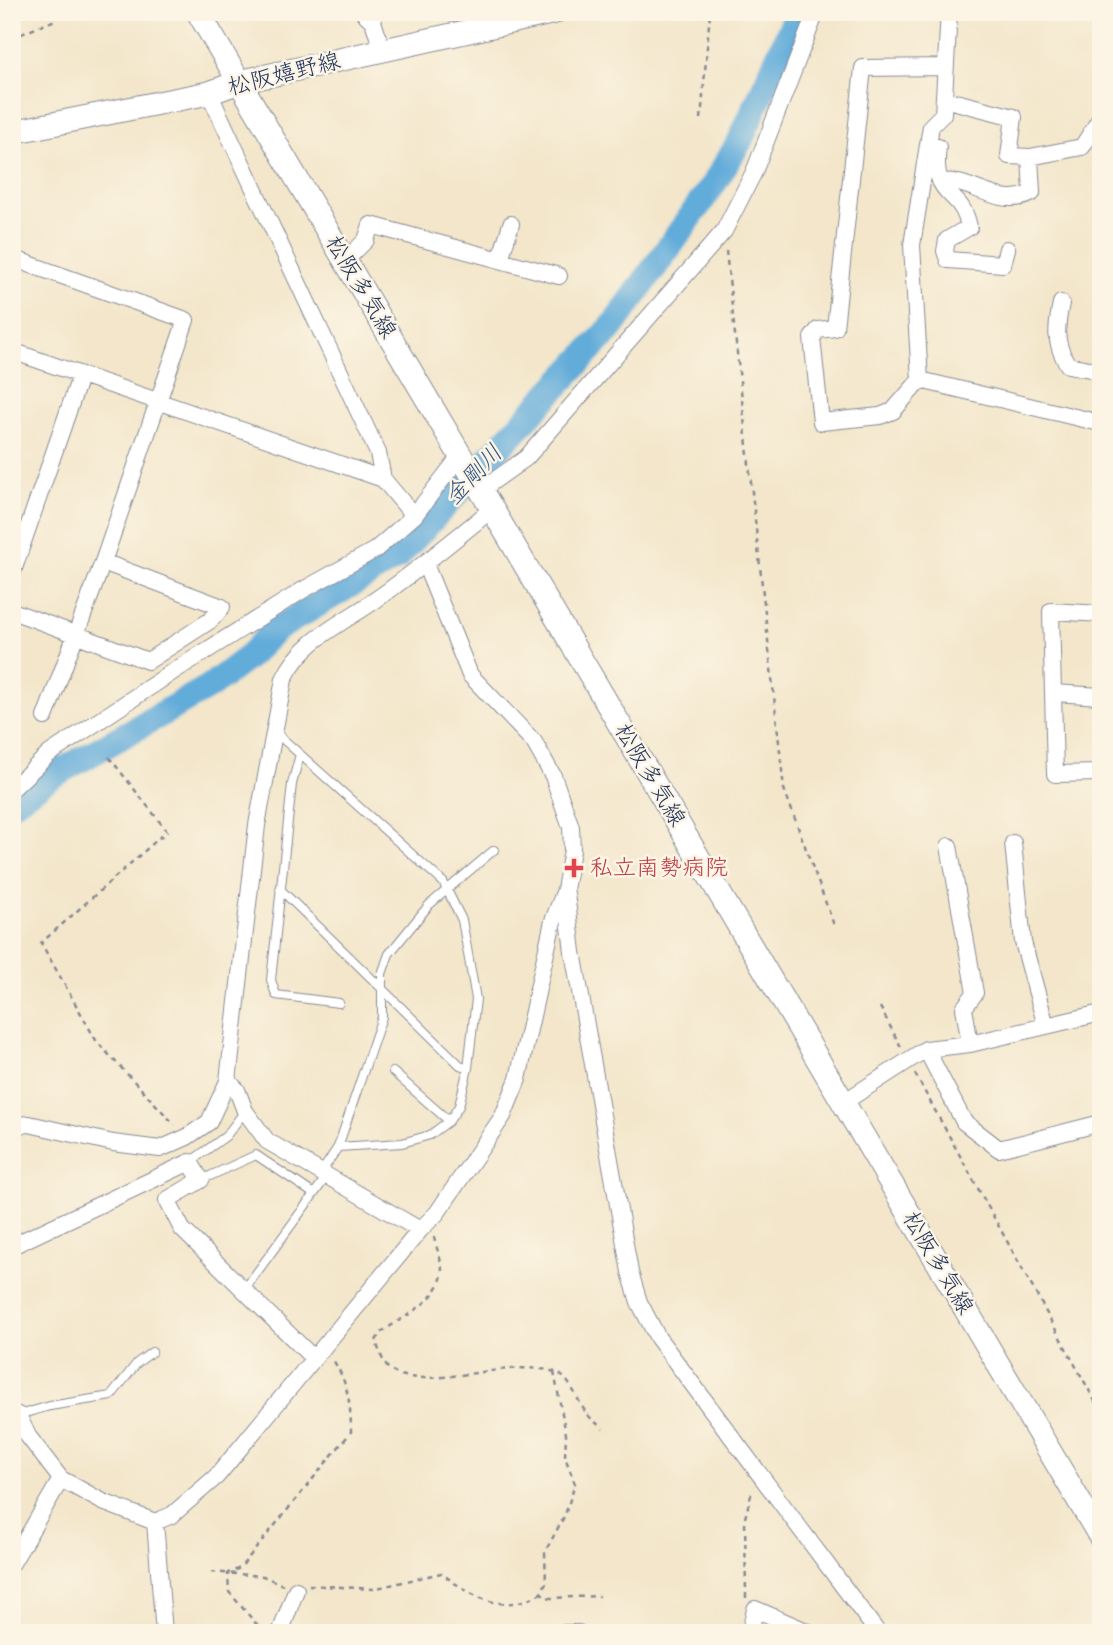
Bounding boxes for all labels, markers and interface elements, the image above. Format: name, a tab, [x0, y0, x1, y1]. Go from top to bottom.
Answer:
street label: 松阪嬉野線	[224, 45, 344, 103]
street label: 松阪多気線	[318, 229, 404, 345]
water label: 金剛川	[437, 437, 511, 513]
street label: 松阪多気線	[607, 717, 693, 833]
place label: 私立南勢病院	[590, 852, 728, 884]
marker: 私立南勢病院	[564, 858, 584, 878]
street label: 松阪多気線	[895, 1205, 981, 1321]

